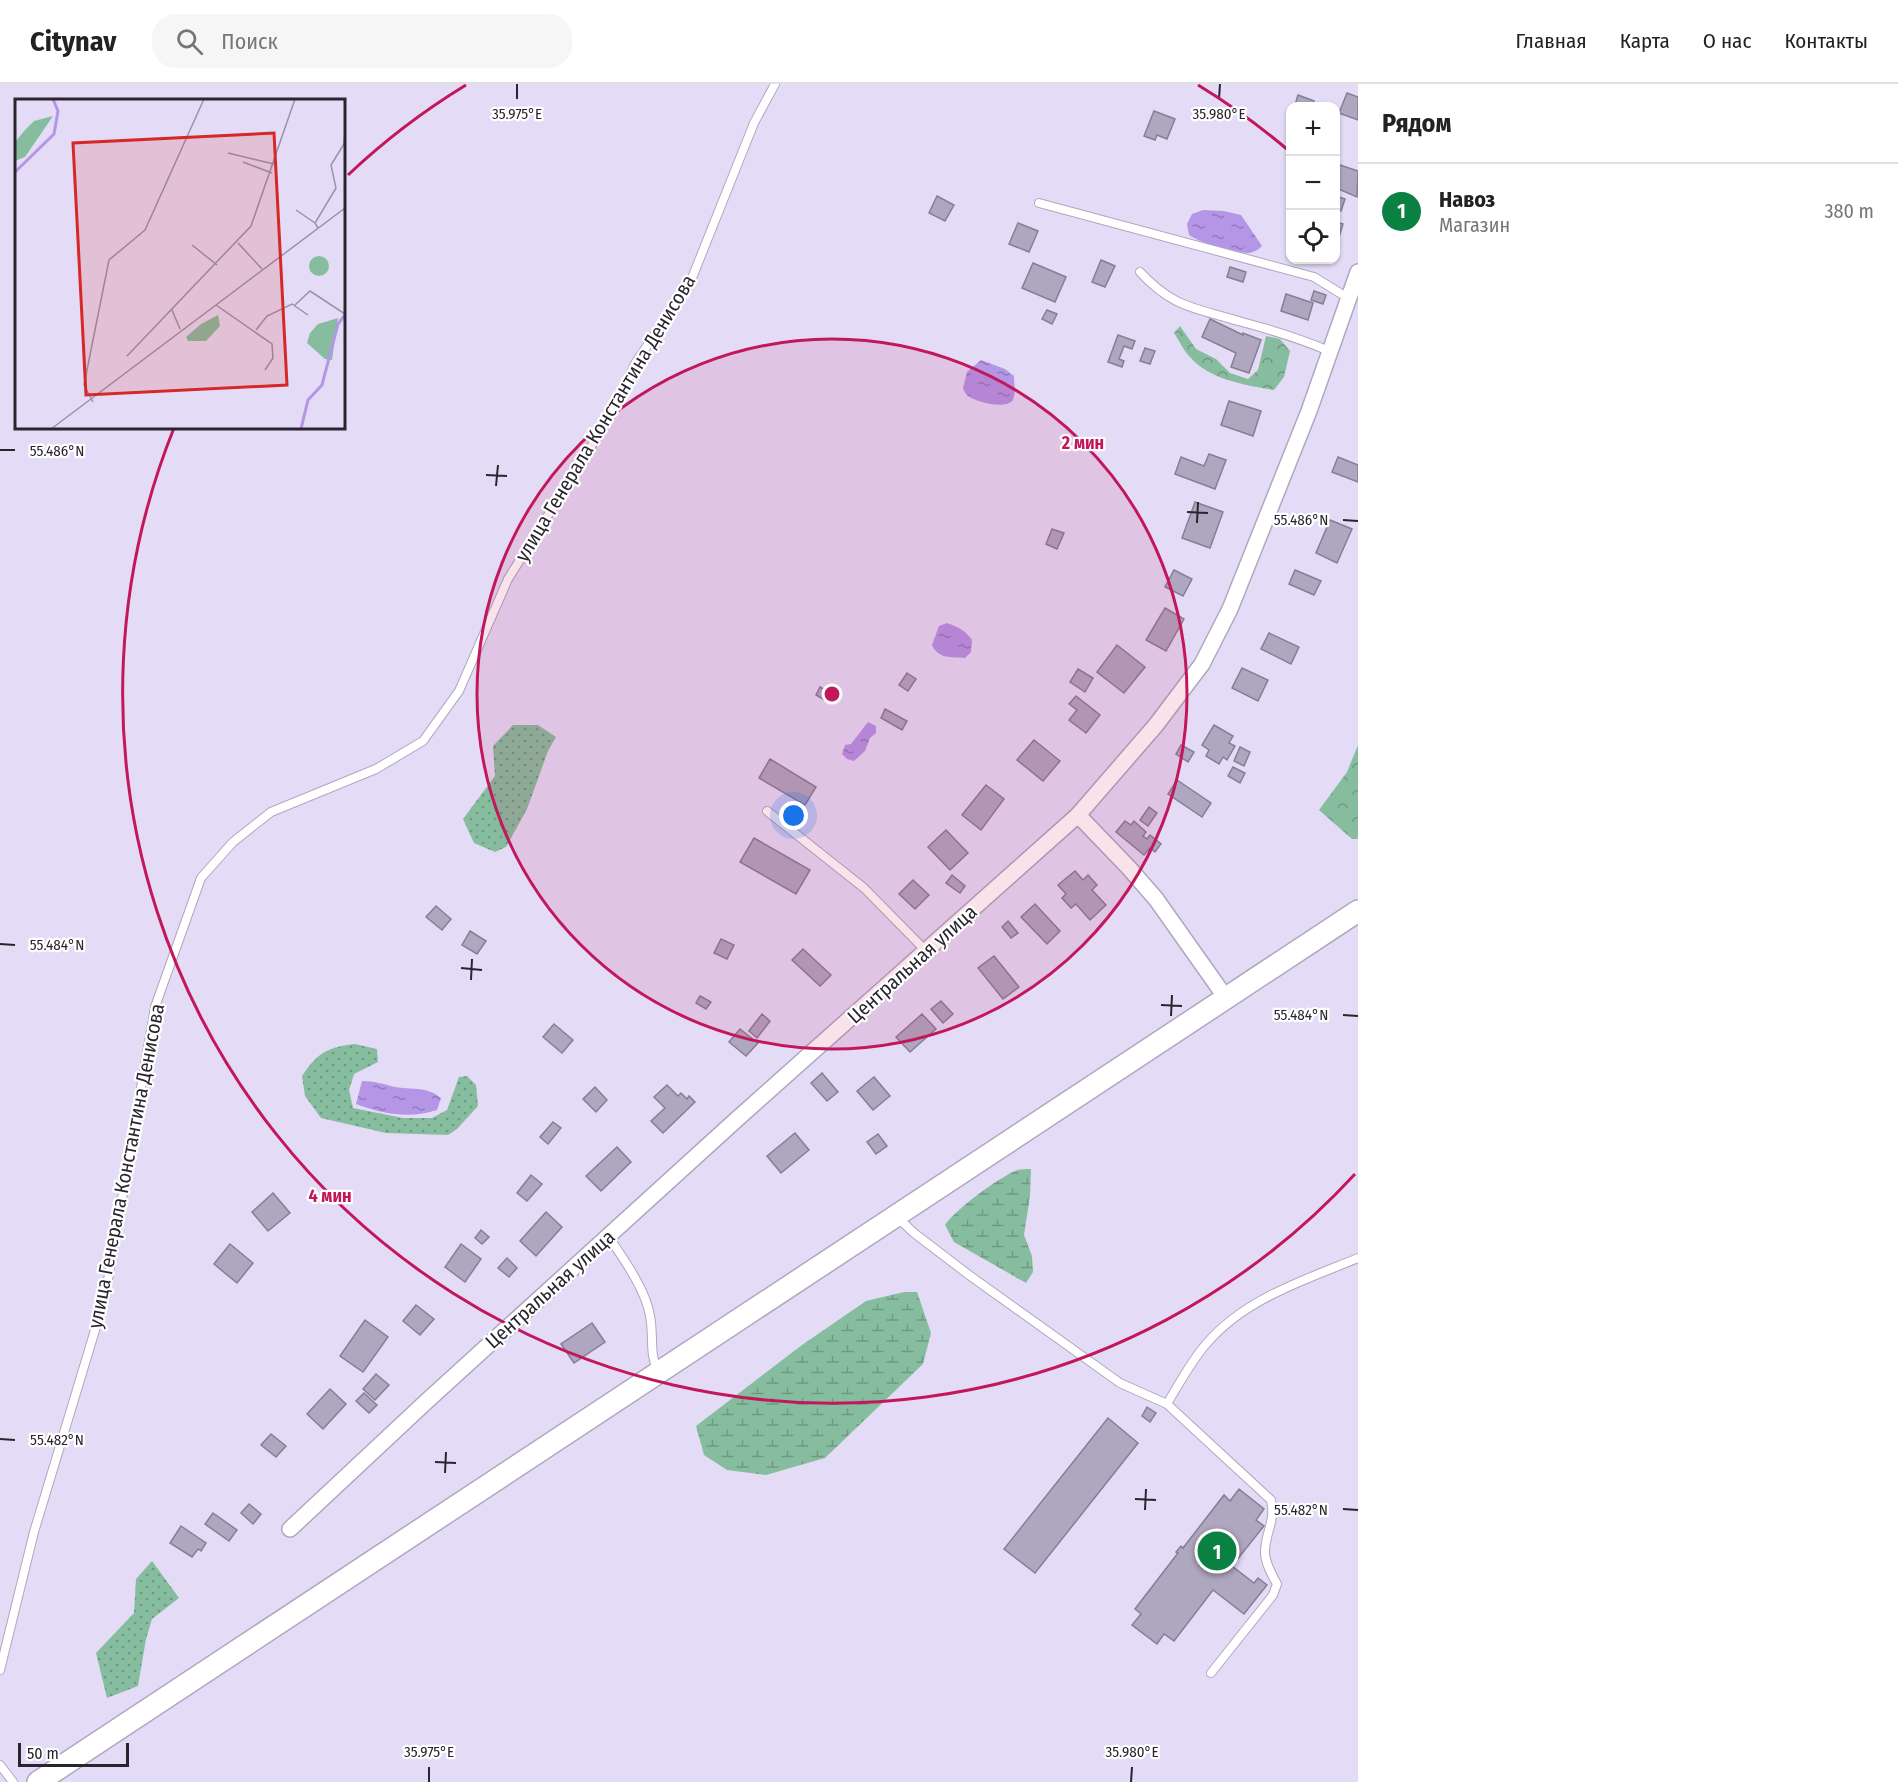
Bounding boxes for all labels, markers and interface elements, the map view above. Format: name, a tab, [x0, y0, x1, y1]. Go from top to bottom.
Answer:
search box	[152, 14, 572, 68]
text: Citynav	[30, 25, 116, 58]
icon: search	[173, 25, 206, 58]
text: Поиск	[221, 28, 278, 55]
text: Главная	[1516, 28, 1587, 54]
text: Карта	[1620, 28, 1670, 54]
text: О нас	[1703, 28, 1751, 54]
text: Контакты	[1784, 28, 1868, 54]
inset map	[15, 99, 345, 429]
map controls	[1286, 102, 1340, 264]
button: +	[1286, 102, 1340, 156]
text: 35.975°E	[492, 105, 542, 123]
text: 35.980°E	[1192, 105, 1246, 123]
text: Рядом	[1382, 108, 1451, 139]
button: −	[1286, 156, 1340, 210]
text: Навоз	[1439, 186, 1495, 213]
text: 1	[1397, 199, 1406, 223]
text: 380 m	[1824, 199, 1874, 223]
button: locate	[1286, 210, 1340, 264]
text: Магазин	[1439, 213, 1510, 237]
street label: улица Генерала Константина Денисова	[510, 270, 700, 566]
text: 2 мин	[1061, 432, 1104, 454]
text: 55.486°N	[30, 442, 84, 460]
text: 55.486°N	[1274, 511, 1328, 529]
centre of rings	[822, 684, 842, 704]
your location	[779, 801, 808, 830]
street label: Центральная улица	[842, 900, 982, 1028]
text: 55.484°N	[30, 936, 84, 954]
street label: улица Генерала Константина Денисова	[83, 1002, 169, 1330]
text: 55.484°N	[1274, 1006, 1328, 1024]
text: 4 мин	[308, 1185, 352, 1207]
street label: Центральная улица	[480, 1225, 620, 1353]
text: 55.482°N	[30, 1431, 84, 1449]
text: 55.482°N	[1274, 1501, 1328, 1519]
pin: 1	[1198, 1528, 1236, 1574]
scale bar	[18, 1740, 129, 1768]
text: 35.975°E	[404, 1743, 454, 1761]
text: 35.980°E	[1105, 1743, 1159, 1761]
text: 50 m	[27, 1744, 59, 1763]

